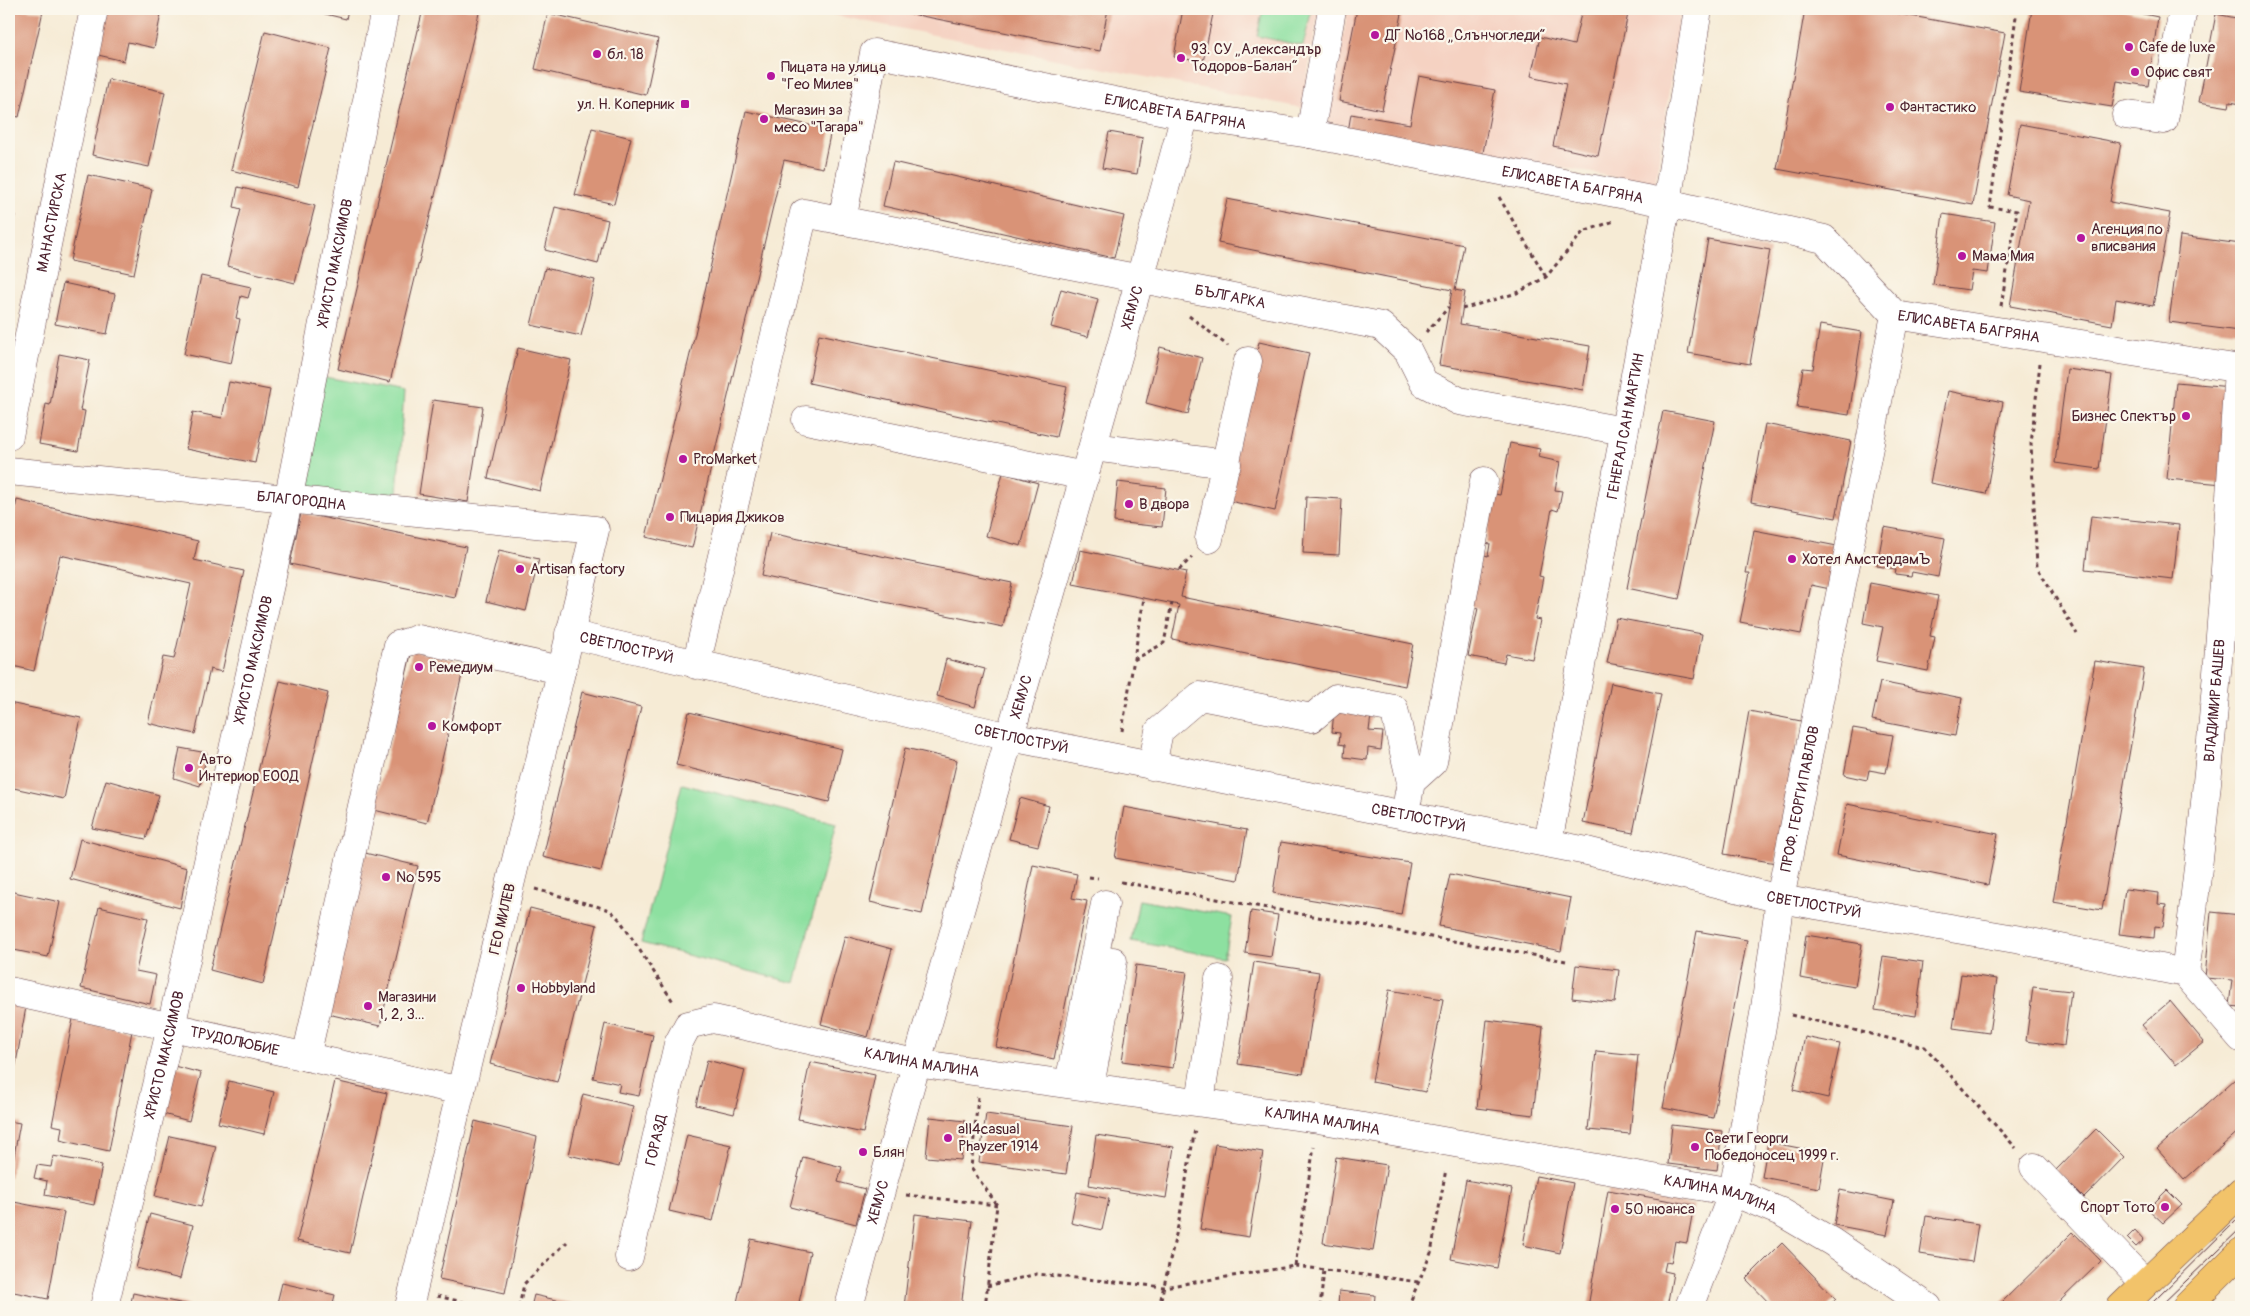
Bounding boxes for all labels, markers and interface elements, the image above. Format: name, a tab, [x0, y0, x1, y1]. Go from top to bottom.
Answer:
place label: ДГ №168 „Слънчогледи“	[1384, 26, 1546, 45]
marker: ДГ №168 „Слънчогледи“	[1369, 29, 1381, 41]
place label: Cafe de luxe	[2139, 38, 2216, 57]
place label: 93. СУ „Александър Тодоров-Балан“	[1191, 40, 1321, 76]
marker: Cafe de luxe	[2123, 41, 2135, 53]
place label: бл. 18	[607, 45, 644, 64]
marker: бл. 18	[591, 48, 603, 60]
marker: 93. СУ „Александър Тодоров-Балан“	[1175, 52, 1187, 64]
place label: Пицата на улица "Гео Милев"	[781, 58, 886, 94]
place label: Офис свят	[2145, 63, 2213, 82]
marker: Офис свят	[2129, 66, 2141, 78]
marker: Пицата на улица "Гео Милев"	[765, 70, 777, 82]
street label: ЕЛИСАВЕТА БАГРЯНА	[1103, 90, 1248, 134]
place label: ул. Н. Коперник	[576, 95, 675, 114]
marker: ул. Н. Коперник	[679, 98, 691, 110]
place label: Фантастико	[1900, 98, 1976, 117]
place label: Магазин за месо "Тагара"	[774, 101, 864, 137]
marker: Фантастико	[1884, 101, 1896, 113]
marker: Магазин за месо "Тагара"	[758, 113, 770, 125]
street label: ЕЛИСАВЕТА БАГРЯНА	[1500, 162, 1645, 208]
street label: МАНАСТИРСКА	[33, 170, 71, 274]
street label: ХРИСТО МАКСИМОВ	[313, 197, 357, 330]
place label: Агенция по вписвания	[2091, 220, 2163, 256]
marker: Агенция по вписвания	[2075, 232, 2087, 244]
place label: Мама Мия	[1972, 247, 2034, 266]
marker: Мама Мия	[1956, 250, 1968, 262]
street label: БЪЛГАРКА	[1193, 281, 1267, 313]
street label: ХЕМУС	[1117, 283, 1148, 332]
street label: ЕЛИСАВЕТА БАГРЯНА	[1896, 307, 2042, 348]
street label: ГЕНЕРАЛ САН МАРТИН	[1603, 352, 1649, 501]
place label: Бизнес Спектър	[2071, 407, 2176, 426]
marker: Бизнес Спектър	[2180, 410, 2192, 422]
place label: ProMarket	[693, 450, 758, 469]
marker: ProMarket	[677, 453, 689, 465]
street label: БЛАГОРОДНА	[256, 487, 347, 515]
place label: В двора	[1139, 495, 1189, 514]
marker: В двора	[1123, 498, 1135, 510]
place label: Пицария Джиков	[680, 508, 785, 527]
marker: Пицария Джиков	[664, 511, 676, 523]
place label: Хотел АмстердамЪ	[1802, 550, 1930, 569]
marker: Хотел АмстердамЪ	[1786, 553, 1798, 565]
place label: Artisan factory	[530, 560, 625, 579]
marker: Artisan factory	[514, 563, 526, 575]
street label: ХРИСТО МАКСИМОВ	[230, 594, 277, 726]
street label: СВЕТЛОСТРУЙ	[578, 628, 675, 668]
street label: ВЛАДИМИР БАШЕВ	[2200, 639, 2230, 763]
place label: Ремедиум	[429, 658, 493, 677]
marker: Ремедиум	[413, 661, 425, 673]
street label: ХЕМУС	[1006, 673, 1037, 721]
place label: Комфорт	[442, 717, 502, 736]
marker: Комфорт	[426, 720, 438, 732]
street label: СВЕТЛОСТРУЙ	[972, 720, 1070, 758]
street label: ПРОФ. ГЕОРГИ ПАВЛОВ	[1777, 724, 1824, 874]
place label: Авто Интериор ЕООД	[199, 750, 299, 786]
marker: Авто Интериор ЕООД	[183, 762, 195, 774]
street label: СВЕТЛОСТРУЙ	[1369, 800, 1467, 837]
place label: No 595	[396, 868, 441, 887]
marker: No 595	[380, 871, 392, 883]
street label: ГЕО МИЛЕВ	[485, 881, 520, 957]
street label: СВЕТЛОСТРУЙ	[1764, 887, 1862, 923]
place label: Hobbyland	[531, 979, 596, 998]
marker: Hobbyland	[515, 982, 527, 994]
place label: Магазини 1, 2, 3...	[378, 988, 436, 1024]
street label: ХРИСТО МАКСИМОВ	[140, 989, 189, 1121]
marker: Магазини 1, 2, 3...	[362, 1000, 374, 1012]
street label: ТРУДОЛЮБИЕ	[188, 1022, 281, 1061]
street label: КАЛИНА МАЛИНА	[862, 1043, 981, 1082]
street label: КАЛИНА МАЛИНА	[1263, 1103, 1382, 1140]
street label: ГОРАЗД	[641, 1112, 672, 1168]
place label: all4casual Phayzer 1914	[958, 1120, 1039, 1156]
place label: Свети Георги Победоносец 1999 г.	[1705, 1129, 1839, 1165]
marker: all4casual Phayzer 1914	[942, 1132, 954, 1144]
marker: Свети Георги Победоносец 1999 г.	[1689, 1141, 1701, 1153]
place label: Блян	[873, 1143, 904, 1162]
marker: Блян	[857, 1146, 869, 1158]
street label: КАЛИНА МАЛИНА	[1662, 1171, 1780, 1219]
street label: ХЕМУС	[863, 1178, 893, 1226]
place label: Спорт Тото	[2080, 1198, 2155, 1217]
place label: 50 нюанса	[1625, 1200, 1695, 1219]
marker: Спорт Тото	[2159, 1201, 2171, 1213]
marker: 50 нюанса	[1609, 1203, 1621, 1215]

